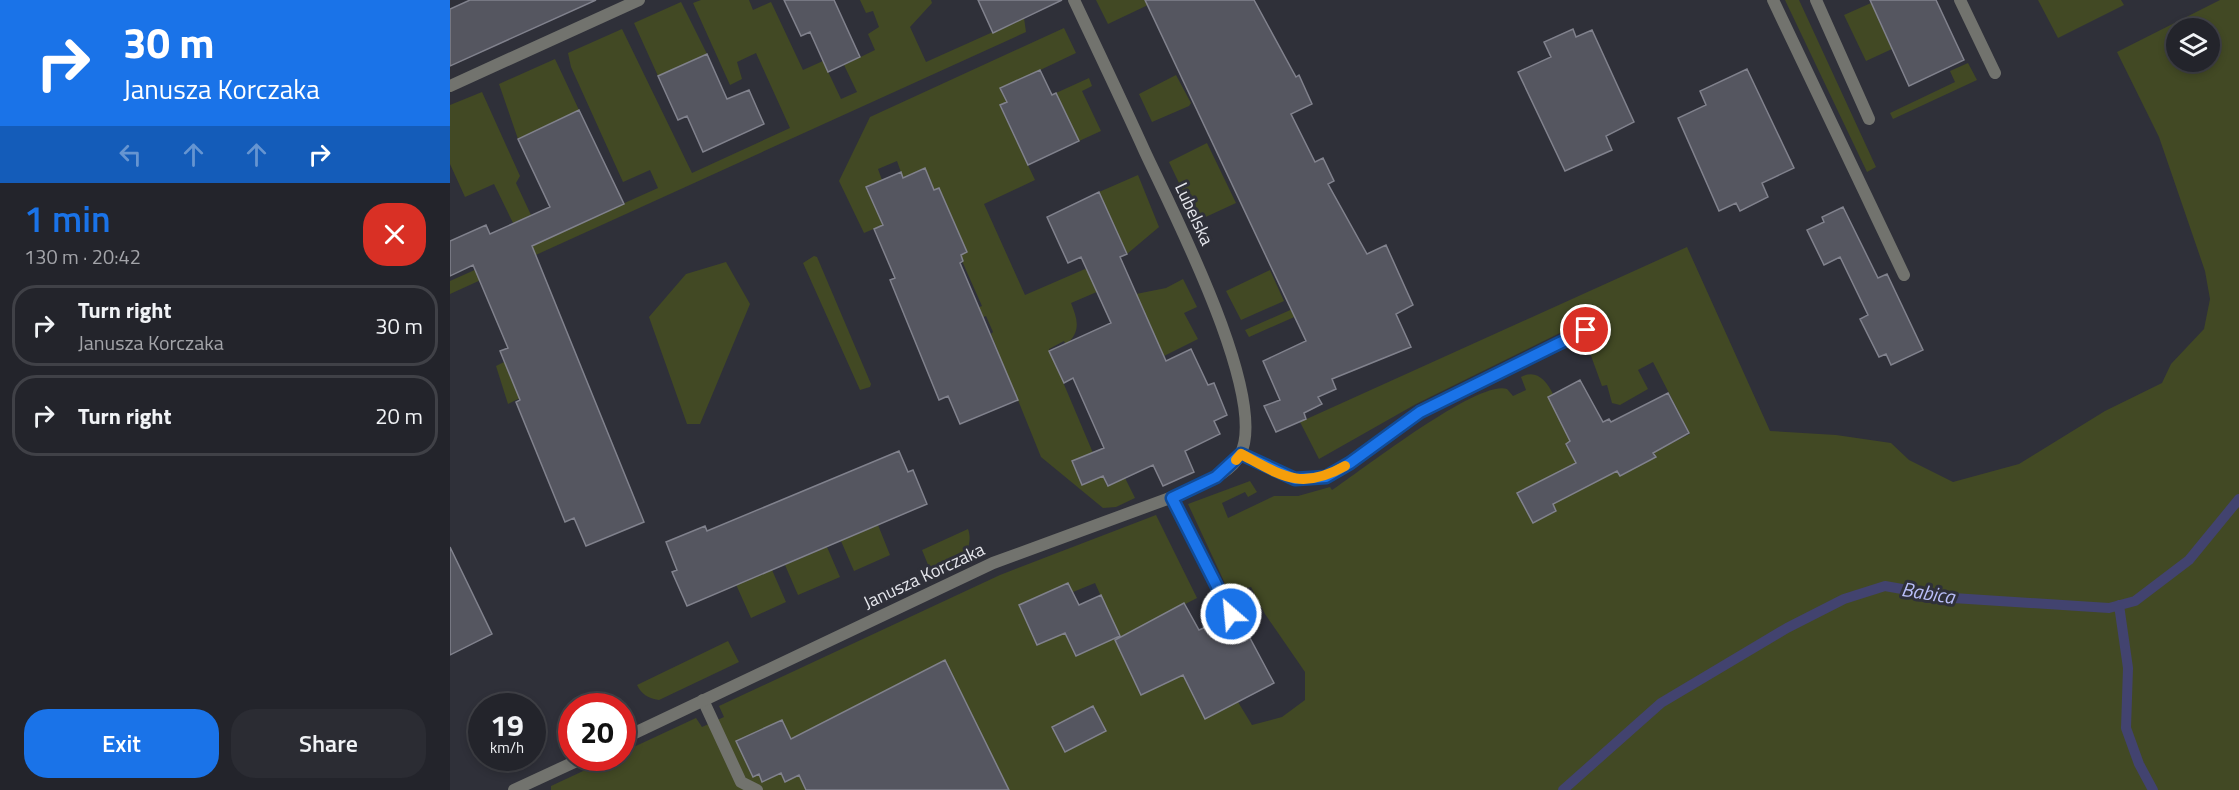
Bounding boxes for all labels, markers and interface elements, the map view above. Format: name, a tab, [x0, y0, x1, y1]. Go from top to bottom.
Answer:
text: 30 m	[123, 10, 215, 74]
map controls	[2166, 18, 2220, 72]
button: layers	[2166, 18, 2220, 72]
icon: right	[24, 24, 102, 102]
text: Janusza Korczaka	[123, 68, 320, 109]
icon: left	[114, 138, 147, 171]
icon: ahead	[177, 138, 210, 171]
icon: ahead	[240, 138, 273, 171]
icon: right	[303, 138, 336, 171]
street label: Lubelska	[1168, 178, 1221, 250]
text: 1 min	[24, 191, 111, 246]
button: close	[363, 203, 426, 266]
text: 130 m · 20:42	[24, 241, 141, 272]
text: Turn right	[78, 293, 172, 327]
pin	[1560, 304, 1611, 355]
icon: right	[27, 309, 60, 342]
text: 30 m	[375, 309, 423, 343]
icon: arrive	[1569, 313, 1602, 346]
text: Janusza Korczaka	[78, 327, 224, 358]
icon: right	[27, 399, 60, 432]
text: Turn right	[78, 399, 172, 433]
text: 20 m	[375, 399, 423, 433]
street label: Janusza Korczaka	[859, 536, 989, 615]
water label: Babica	[1899, 573, 1958, 612]
position arrow	[1199, 582, 1263, 646]
speed limit sign: 20	[558, 693, 636, 771]
text: 19	[490, 702, 524, 748]
button: Exit	[24, 709, 219, 778]
button: Share	[231, 709, 426, 778]
text: km/h	[490, 736, 524, 759]

